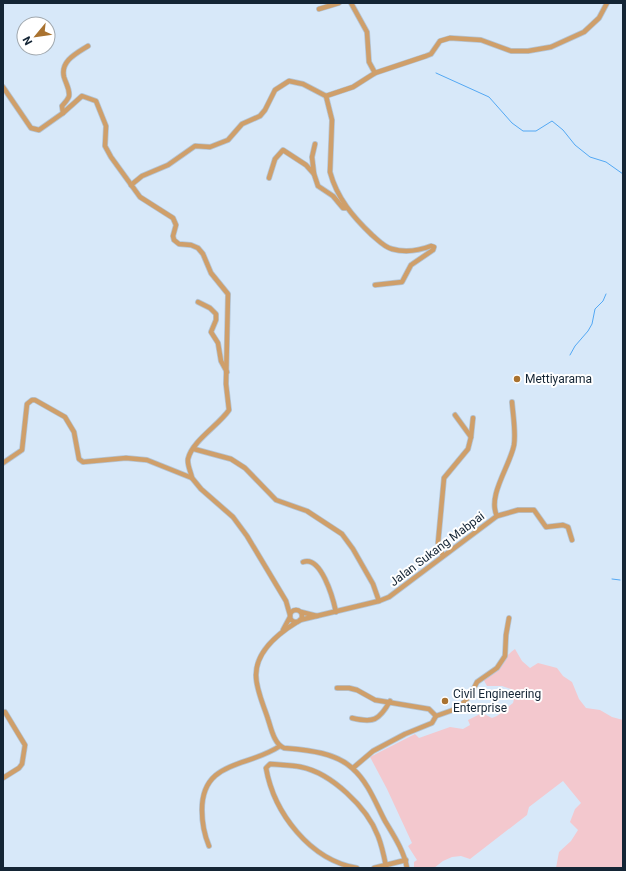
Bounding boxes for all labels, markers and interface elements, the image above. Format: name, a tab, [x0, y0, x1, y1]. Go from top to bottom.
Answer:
north arrow	[16, 16, 56, 56]
text: N	[20, 34, 35, 47]
place label: Mettiyarama	[525, 372, 592, 386]
marker: Mettiyarama	[512, 374, 522, 384]
street label: Jalan Sukang Mabpai	[387, 509, 487, 589]
place label: Civil Engineering Enterprise	[453, 687, 541, 715]
marker: Civil Engineering Enterprise	[440, 696, 450, 706]

